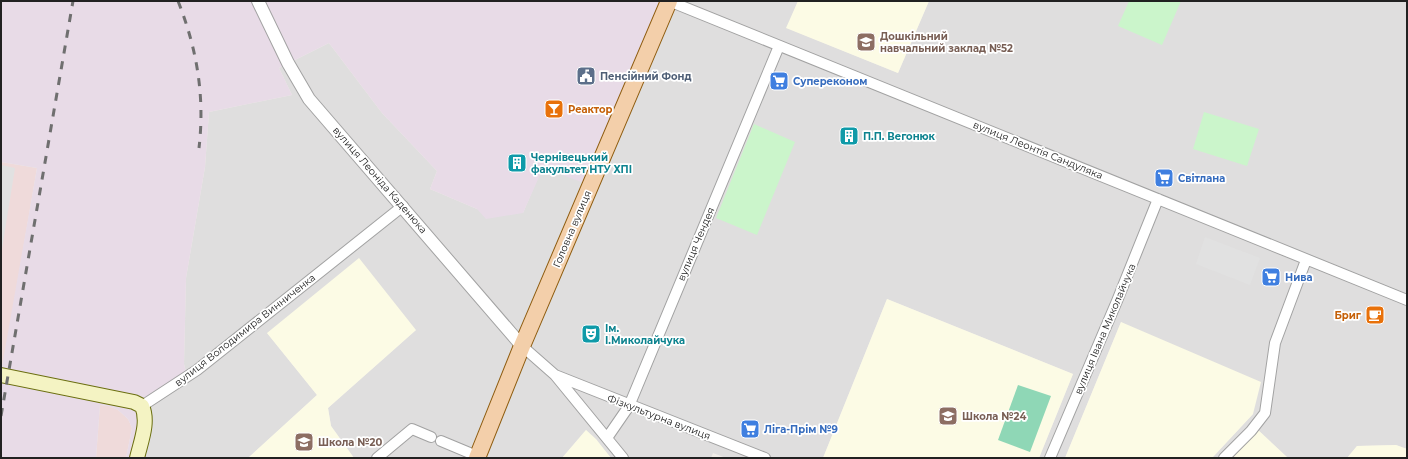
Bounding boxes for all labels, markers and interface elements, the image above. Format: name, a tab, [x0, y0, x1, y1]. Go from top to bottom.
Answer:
place label: Дошкільний навчальний заклад №52	[880, 30, 1013, 55]
school or university icon: Дошкільний навчальний заклад №52	[855, 31, 877, 53]
public building icon: Пенсійний Фонд	[575, 65, 597, 87]
place label: Пенсійний Фонд	[600, 70, 692, 83]
supermarket icon: Супереконом	[768, 70, 790, 92]
place label: Супереконом	[793, 75, 868, 88]
bar icon: Реактор	[543, 98, 565, 120]
place label: Реактор	[568, 103, 612, 116]
street label: вулиця Леонтія Сандуляка	[971, 118, 1105, 182]
street label: вулиця Леоніда Каденюка	[330, 124, 430, 236]
building icon: П.П. Вегонюк	[838, 125, 860, 147]
place label: П.П. Вегонюк	[863, 130, 936, 143]
place label: Чернівецький факультет НТУ ХПІ	[531, 151, 632, 176]
building icon: Чернівецький факультет НТУ ХПІ	[506, 152, 528, 174]
supermarket icon: Світлана	[1153, 167, 1175, 189]
place label: Світлана	[1178, 172, 1225, 185]
street label: Головна вулиця	[550, 189, 594, 269]
street label: вулиця Чендея	[675, 205, 717, 283]
street label: вулиця Івана Миколайчука	[1071, 262, 1139, 396]
supermarket icon: Нива	[1260, 266, 1282, 288]
street label: вулиця Володимира Винниченка	[172, 271, 318, 389]
place label: Нива	[1285, 271, 1313, 284]
cafe icon: Бриг	[1364, 304, 1386, 326]
place label: Бриг	[1334, 309, 1362, 322]
place label: Ім. І.Миколайчука	[605, 322, 685, 347]
theatre icon: Ім. І.Миколайчука	[580, 323, 602, 345]
street label: Фізкультурна вулиця	[606, 391, 712, 443]
school or university icon: Школа №24	[937, 405, 959, 427]
place label: Школа №24	[962, 410, 1026, 423]
supermarket icon: Ліга-Прім №9	[739, 418, 761, 440]
place label: Ліга-Прім №9	[764, 423, 838, 436]
school or university icon: Школа №20	[293, 431, 315, 453]
place label: Школа №20	[318, 436, 383, 449]

